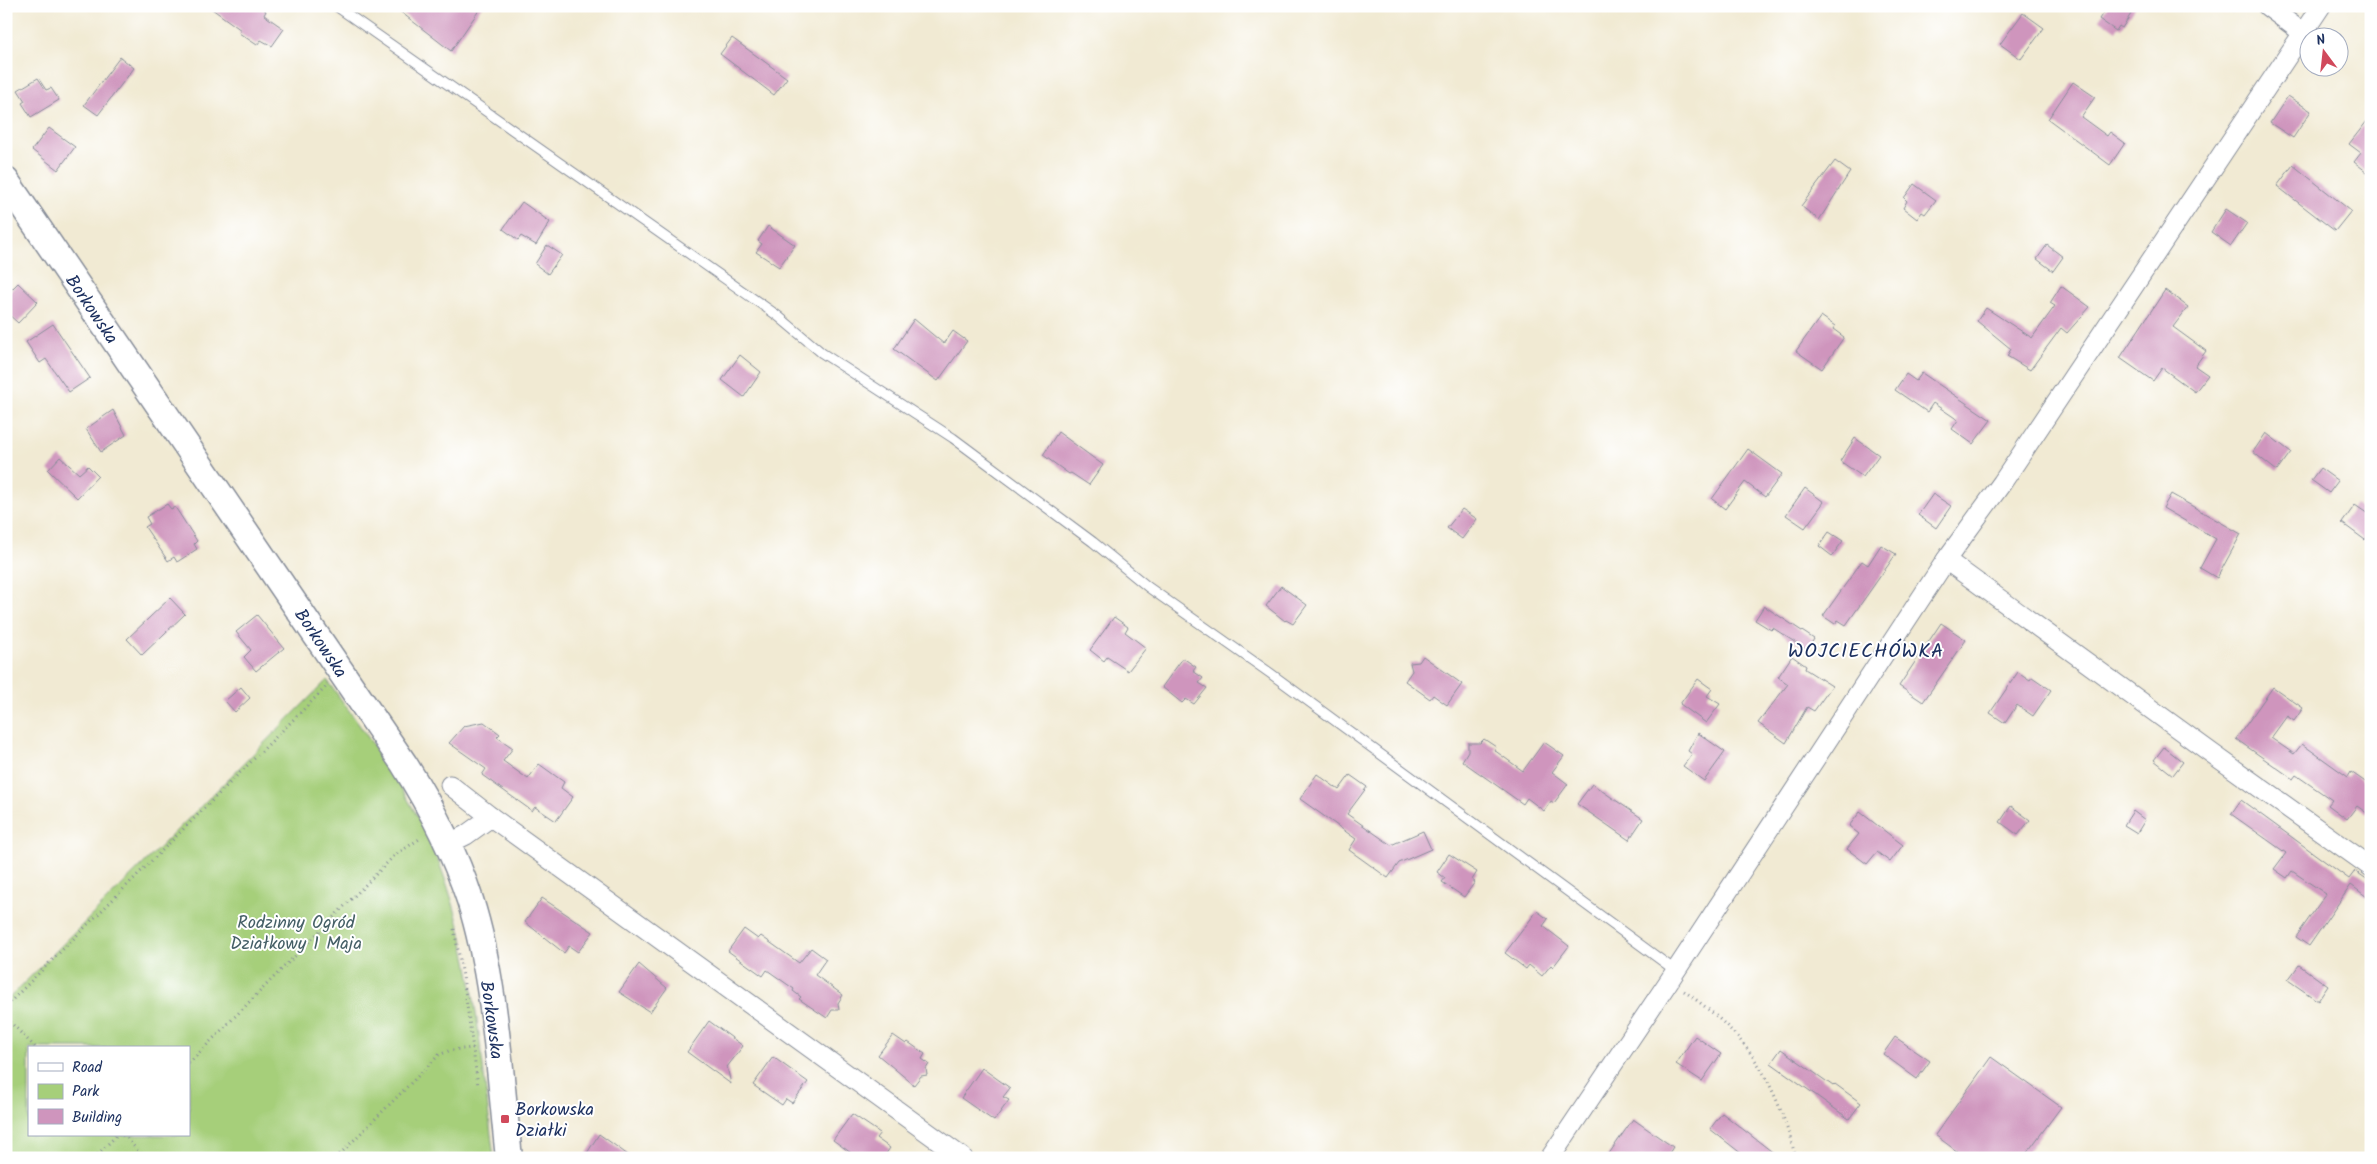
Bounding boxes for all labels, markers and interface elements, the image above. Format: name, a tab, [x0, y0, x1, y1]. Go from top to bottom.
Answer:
north arrow	[2300, 28, 2350, 78]
text: N	[2314, 29, 2328, 52]
street label: Borkowska	[57, 269, 125, 351]
street label: Borkowska	[286, 603, 354, 685]
district label: WOJCIECHÓWKA	[1788, 636, 1944, 668]
park label: Rodzinny Ogród Działkowy 1 Maja	[230, 909, 362, 959]
street label: Borkowska	[471, 979, 510, 1061]
legend	[28, 1046, 190, 1136]
text: Road	[72, 1056, 103, 1080]
text: Park	[72, 1080, 100, 1104]
place label: Borkowska Działki	[515, 1096, 594, 1146]
text: Building	[72, 1106, 122, 1130]
marker: Borkowska Działki	[499, 1113, 511, 1125]

